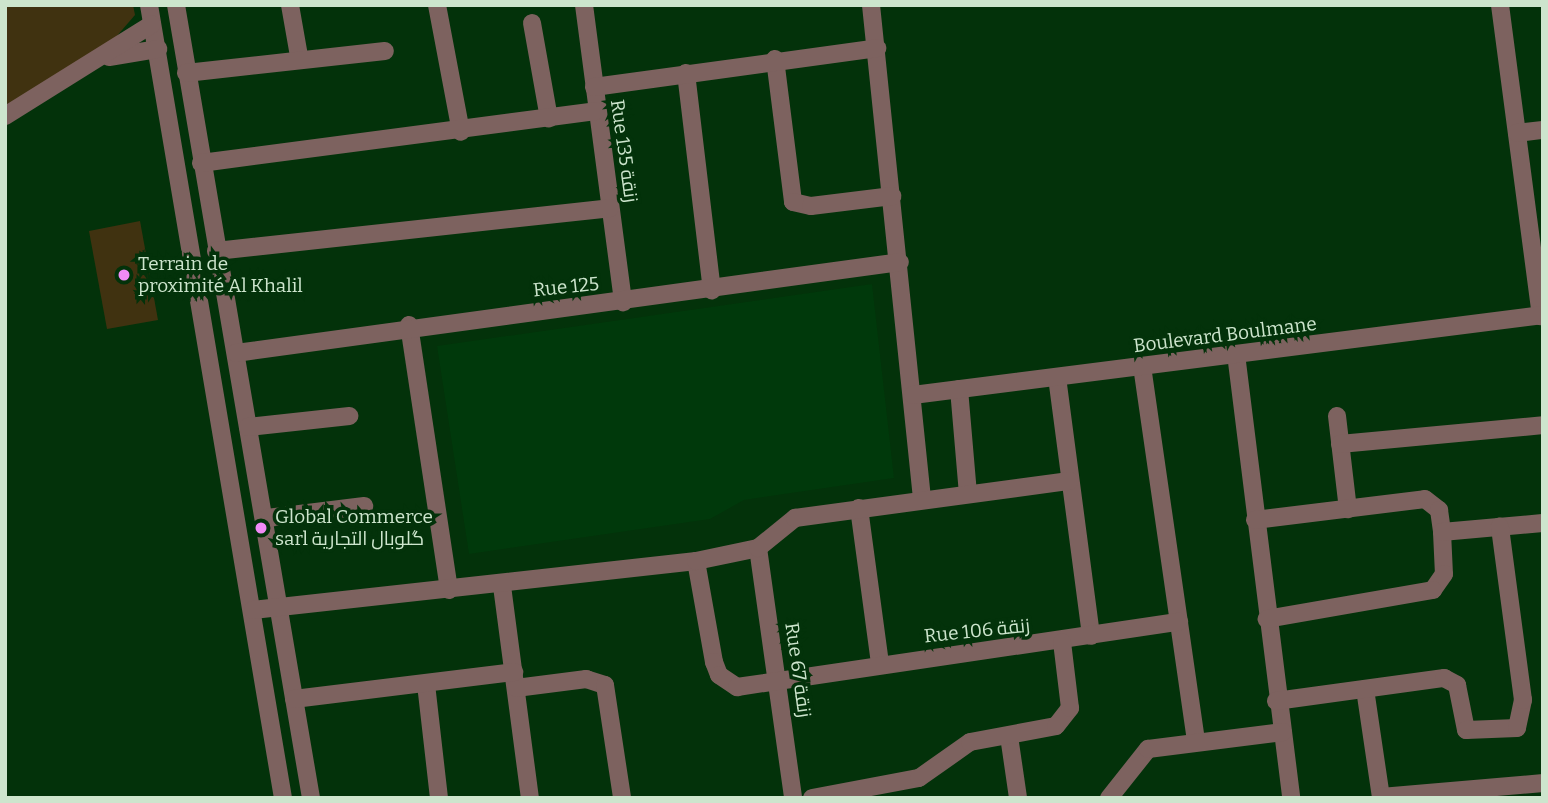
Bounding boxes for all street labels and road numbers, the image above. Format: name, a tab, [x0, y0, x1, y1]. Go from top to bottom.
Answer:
street label: Rue 135 زنقة	[605, 98, 643, 204]
street label: Rue 125	[532, 272, 600, 302]
street label: Boulevard Boulmane	[1132, 312, 1318, 358]
street label: Rue 106 زنقة	[923, 614, 1031, 648]
street label: Rue 67 زنقة	[780, 621, 816, 719]

